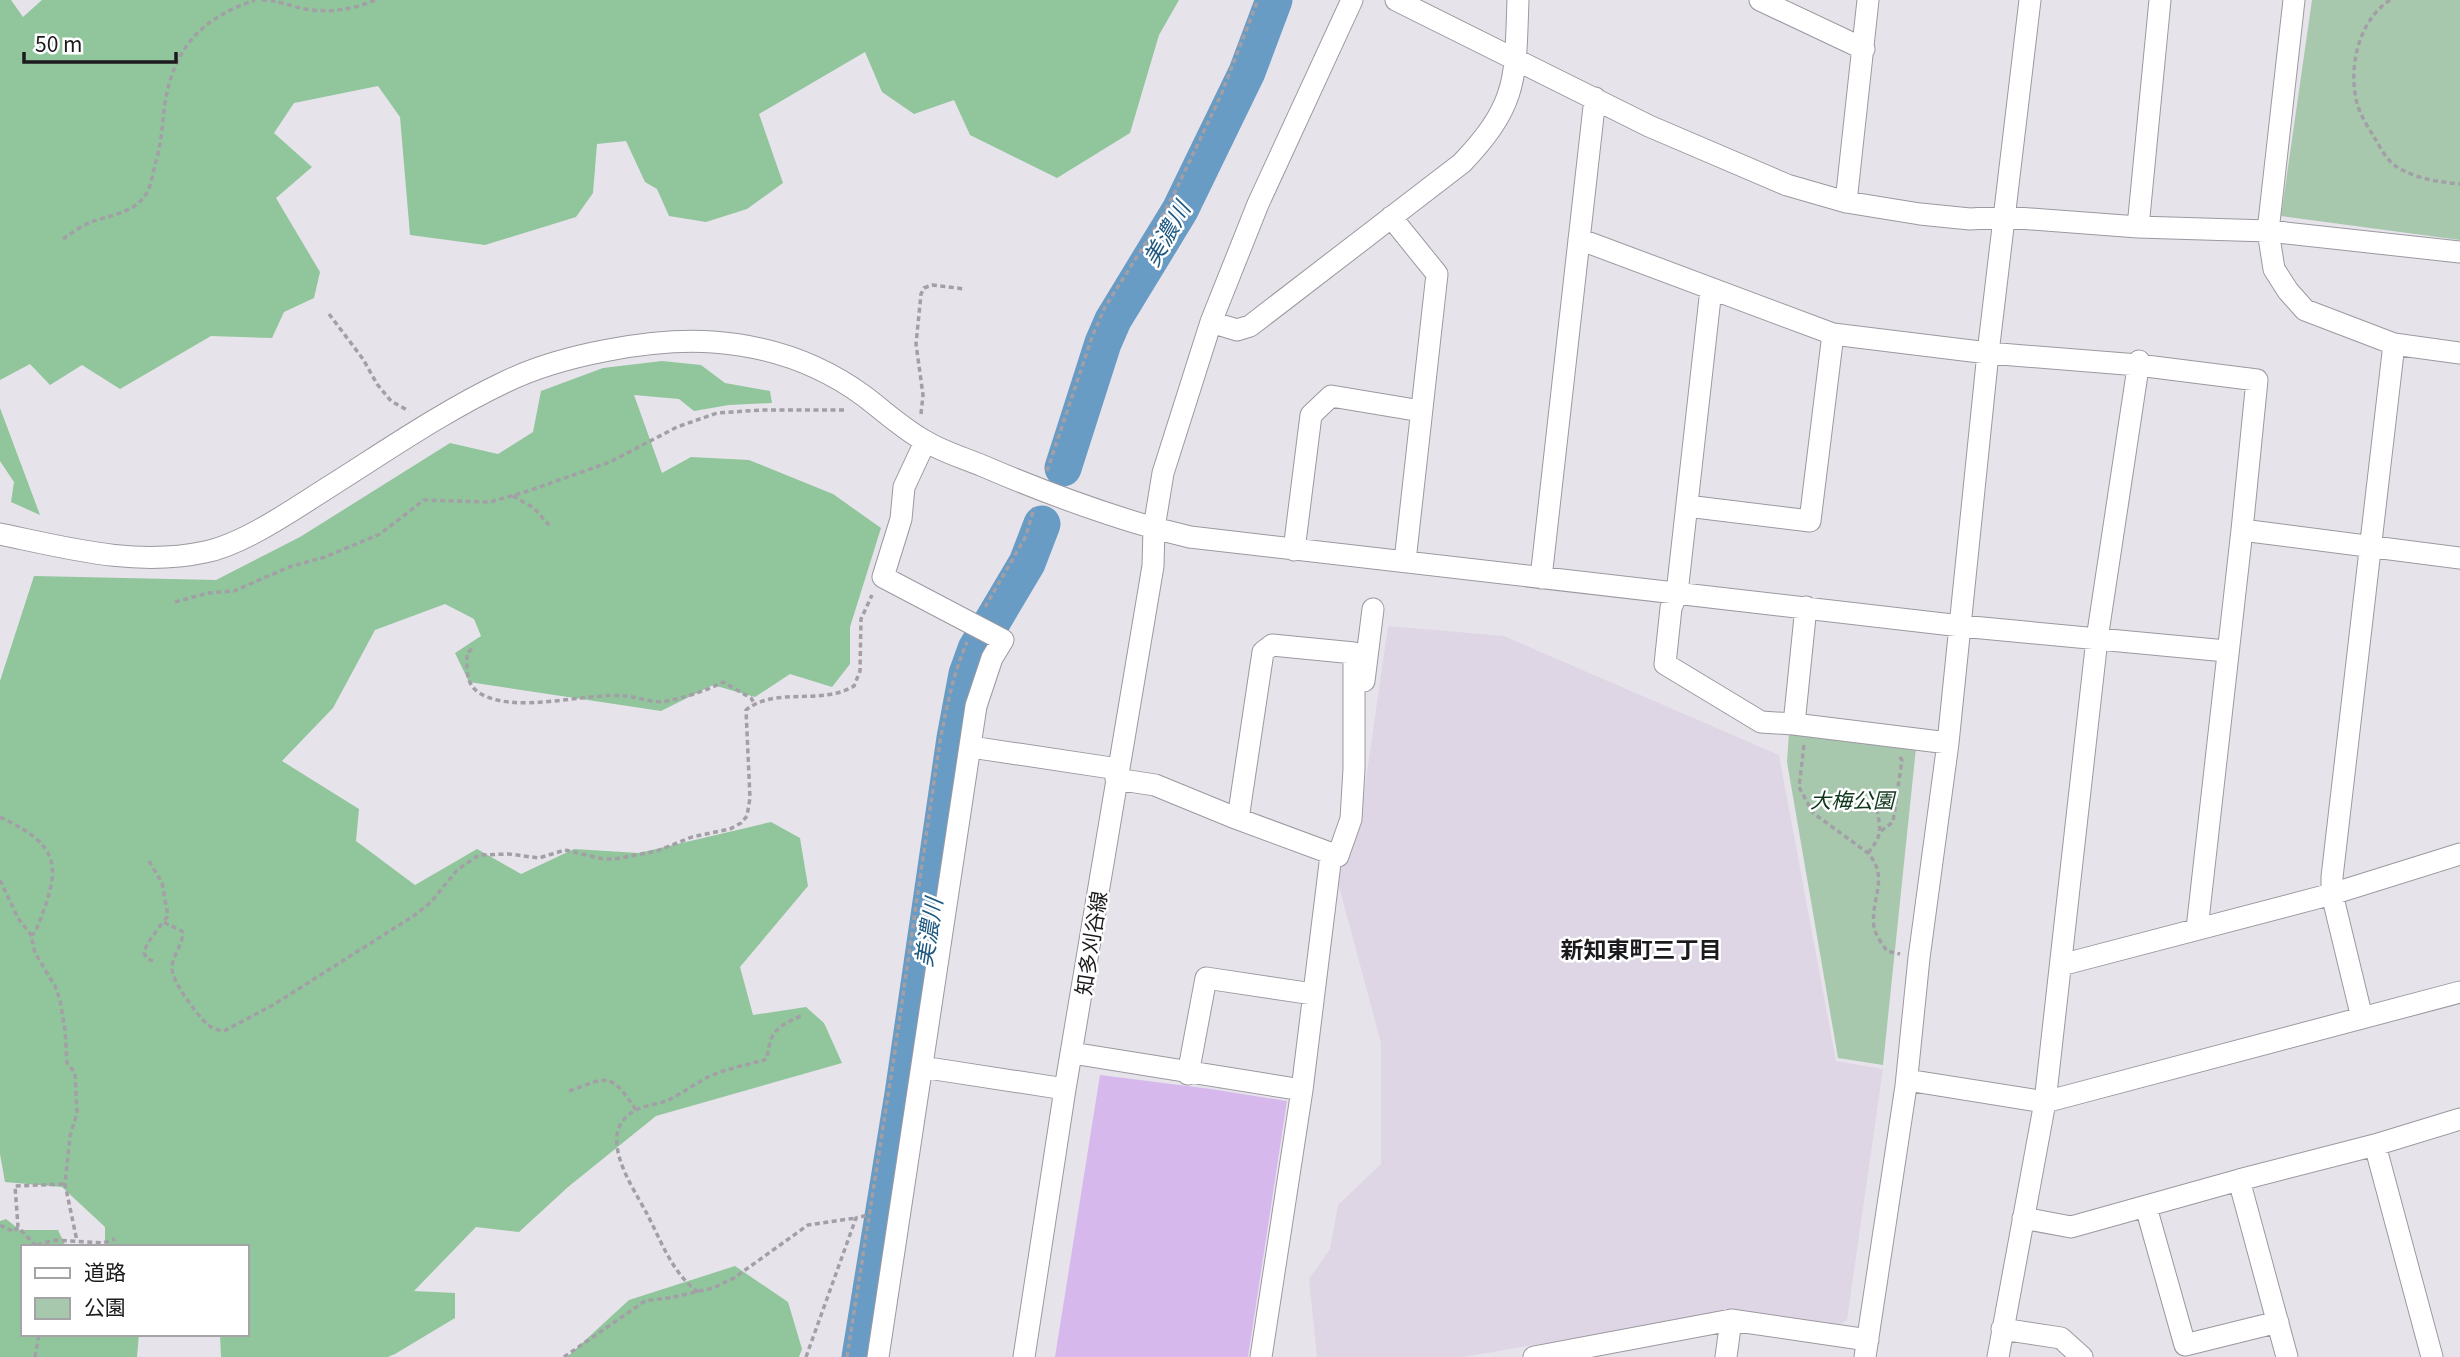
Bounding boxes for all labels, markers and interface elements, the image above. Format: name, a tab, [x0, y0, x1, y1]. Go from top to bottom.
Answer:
scale bar	[24, 21, 177, 65]
text: 50 m	[35, 28, 82, 58]
water label: 美濃川	[1133, 192, 1198, 271]
park label: 大梅公園	[1810, 784, 1897, 814]
street label: 知多刈谷線	[1067, 889, 1113, 997]
water label: 美濃川	[905, 892, 950, 969]
district label: 新知東町三丁目	[1561, 931, 1722, 965]
legend	[21, 1245, 248, 1336]
text: 道路	[84, 1256, 126, 1286]
text: 公園	[84, 1291, 126, 1321]

